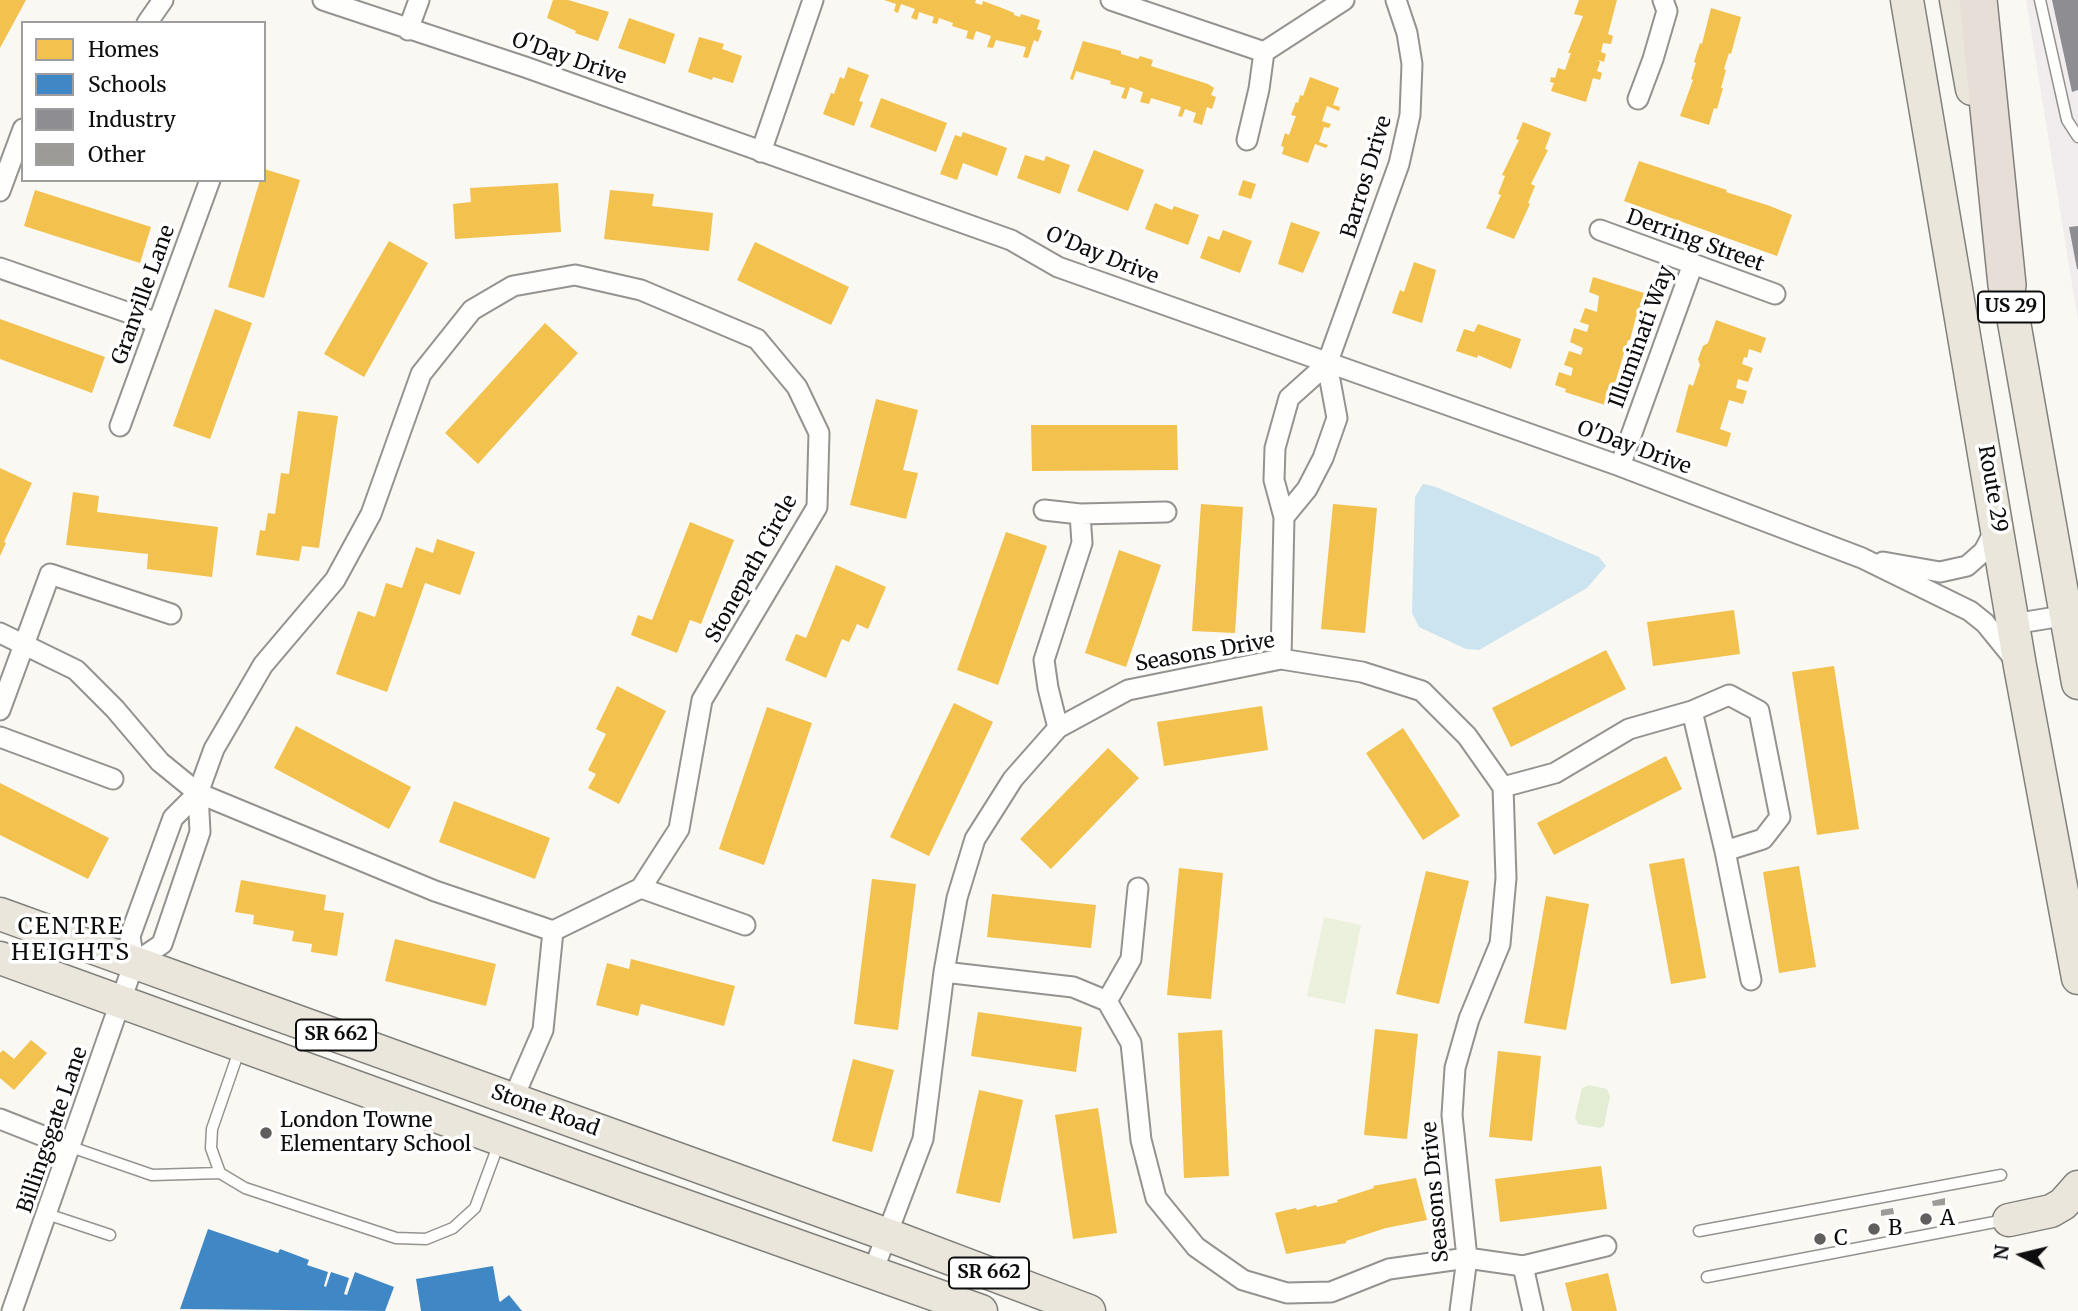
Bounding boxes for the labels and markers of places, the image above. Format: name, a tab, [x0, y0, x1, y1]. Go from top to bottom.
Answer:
place label: London Towne Elementary School	[280, 1108, 471, 1158]
marker: London Towne Elementary School	[258, 1125, 274, 1141]
place label: A	[1940, 1206, 1955, 1232]
marker: A	[1918, 1211, 1934, 1227]
place label: B	[1888, 1216, 1902, 1242]
marker: B	[1866, 1221, 1882, 1237]
place label: C	[1834, 1226, 1848, 1252]
marker: C	[1812, 1231, 1828, 1247]

